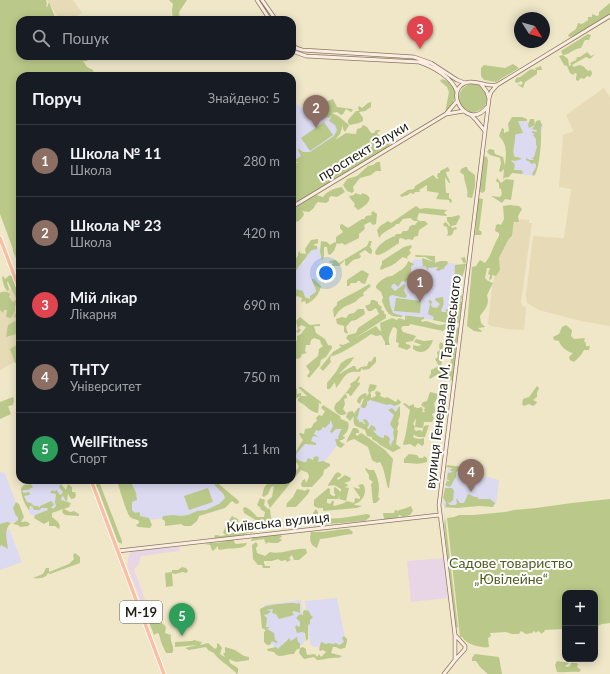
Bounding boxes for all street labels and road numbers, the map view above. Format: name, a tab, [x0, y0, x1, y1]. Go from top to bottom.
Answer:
street label: проспект Злуки	[315, 117, 411, 184]
street label: вулиця Генерала М. Тарнавського	[421, 274, 464, 490]
street label: Київська вулиця	[225, 508, 330, 535]
road number: М-19	[120, 601, 162, 623]

